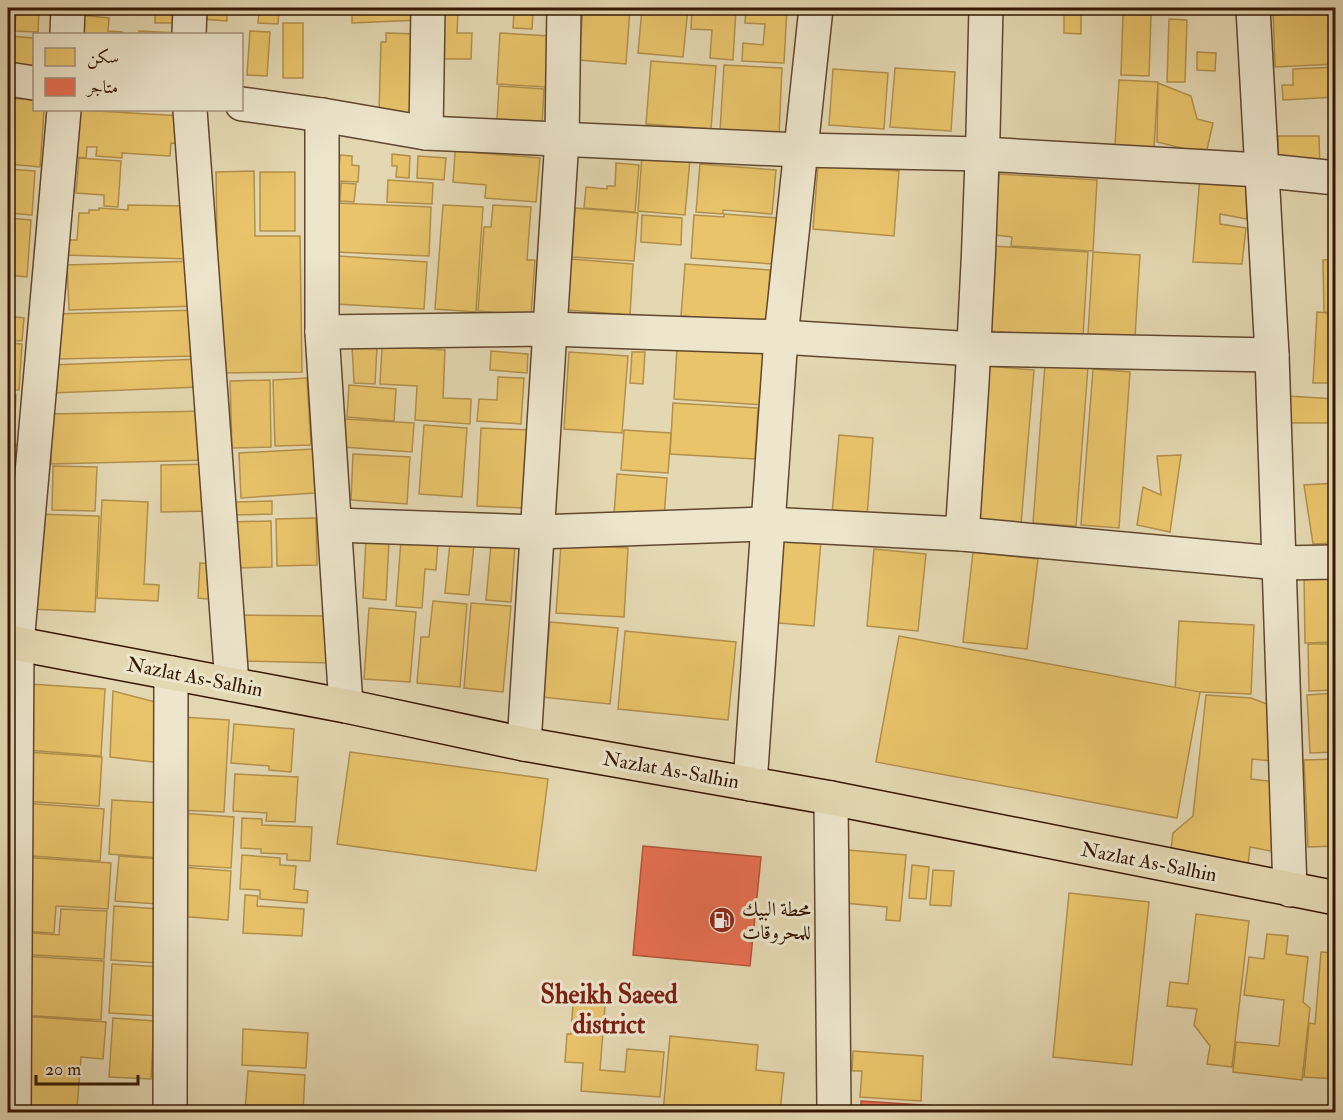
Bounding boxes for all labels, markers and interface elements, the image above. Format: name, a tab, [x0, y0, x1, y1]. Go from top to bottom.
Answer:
legend	[33, 33, 243, 111]
text: سكن	[87, 46, 119, 69]
text: متاجر	[85, 76, 118, 99]
street label: Nazlat As-Salhin	[125, 652, 265, 702]
street label: Nazlat As-Salhin	[601, 746, 741, 794]
street label: Nazlat As-Salhin	[1079, 837, 1219, 887]
place label: محطة البيك للمحروقات	[742, 897, 811, 945]
fuel station icon: محطة البيك للمحروقات	[707, 905, 737, 935]
district label: Sheikh Saeed district	[541, 979, 678, 1041]
scale bar	[36, 1048, 138, 1086]
text: 20 m	[45, 1058, 81, 1081]

